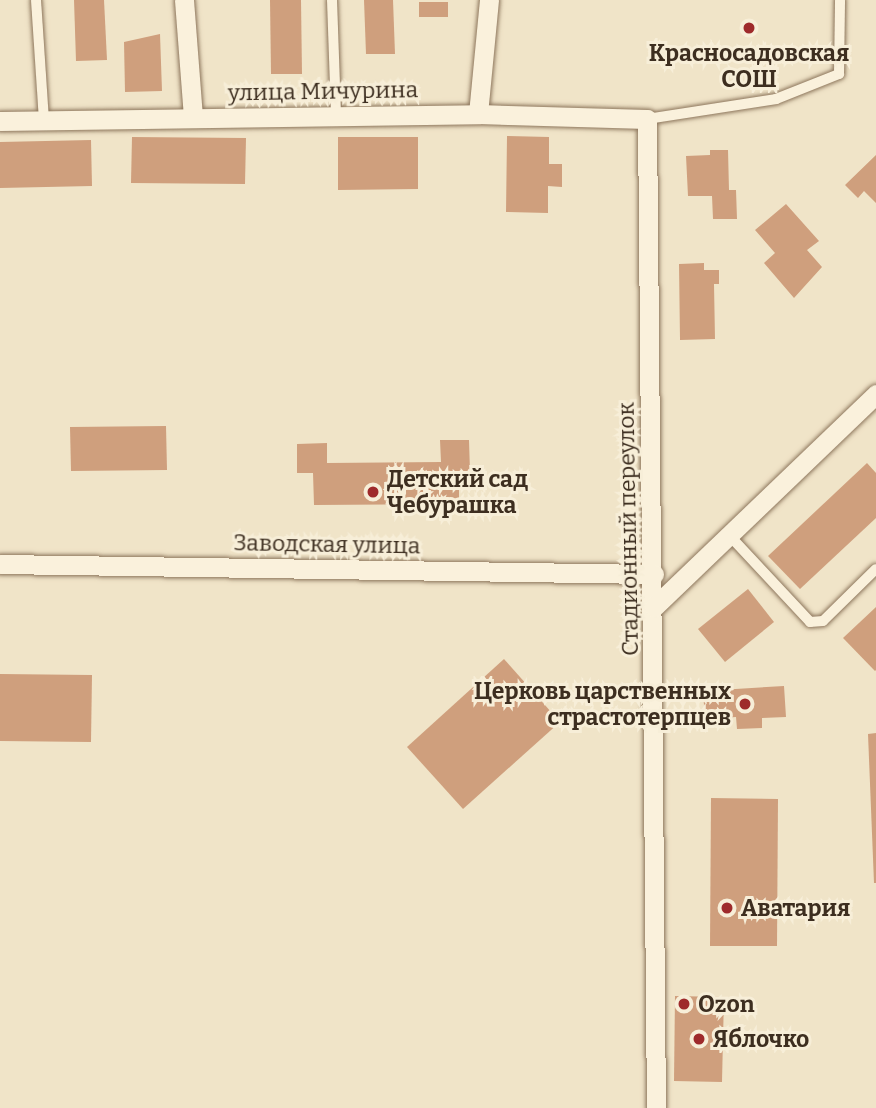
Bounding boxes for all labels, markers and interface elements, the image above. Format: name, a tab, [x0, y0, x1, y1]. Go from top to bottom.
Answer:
marker: Красносадовская СОШ	[741, 20, 757, 36]
place label: Красносадовская СОШ	[649, 39, 849, 93]
street label: улица Мичурина	[228, 76, 418, 106]
street label: Стадионный переулок	[612, 402, 644, 656]
place label: Детский сад Чебурашка	[387, 465, 528, 519]
marker: Детский сад Чебурашка	[365, 484, 381, 500]
street label: Заводская улица	[233, 529, 421, 559]
place label: Церковь царственных страстотерпцев	[474, 677, 731, 731]
marker: Церковь царственных страстотерпцев	[737, 696, 753, 712]
place label: Аватария	[741, 894, 850, 922]
marker: Аватария	[719, 900, 735, 916]
place label: Ozon	[698, 990, 755, 1018]
marker: Ozon	[676, 996, 692, 1012]
place label: Яблочко	[713, 1025, 809, 1053]
marker: Яблочко	[691, 1031, 707, 1047]

